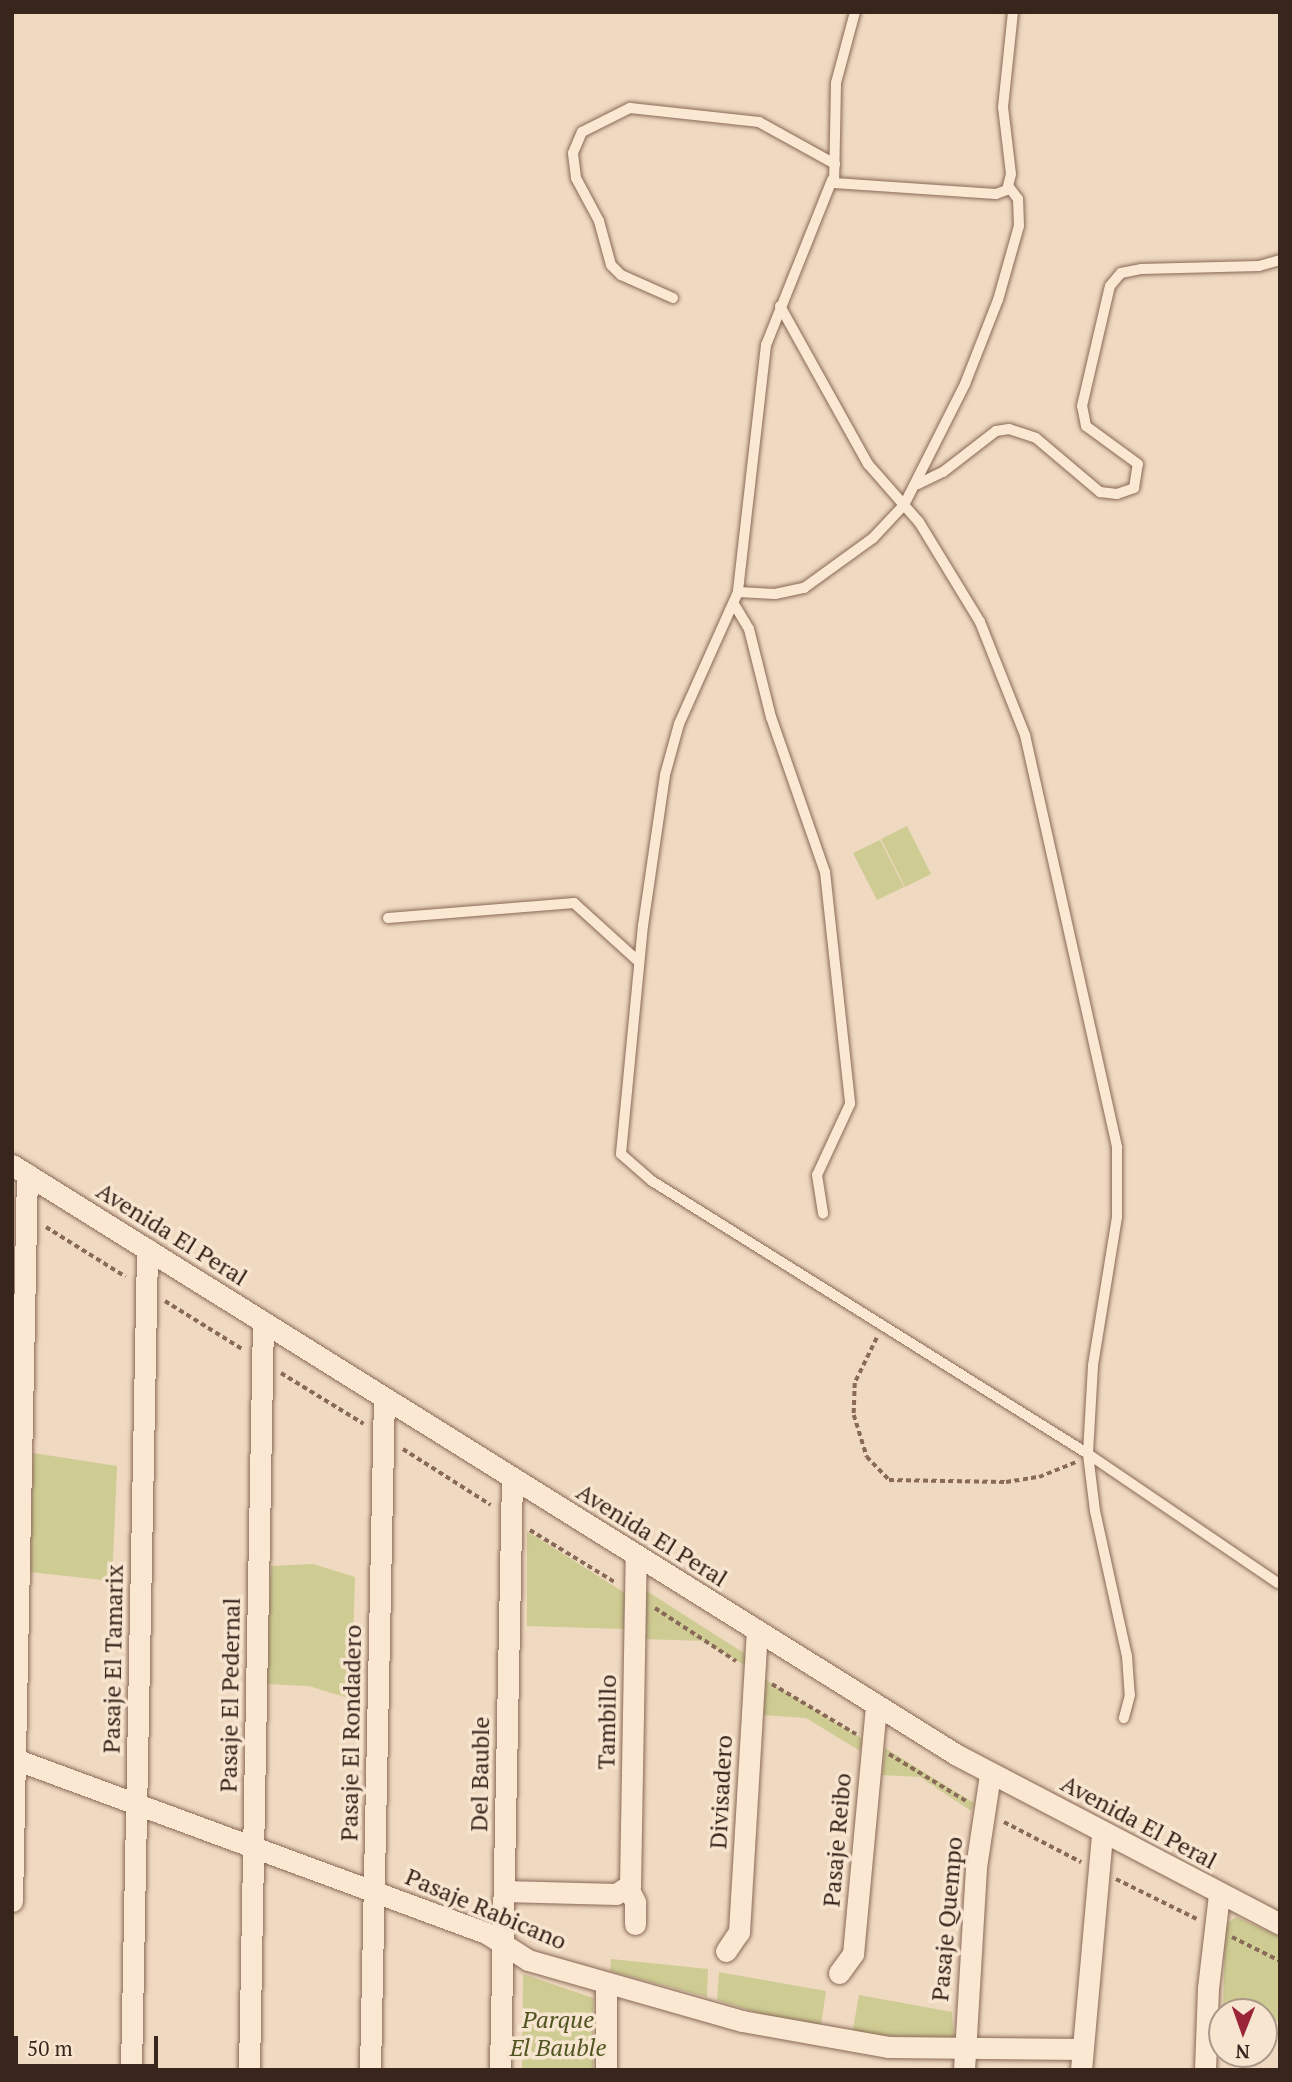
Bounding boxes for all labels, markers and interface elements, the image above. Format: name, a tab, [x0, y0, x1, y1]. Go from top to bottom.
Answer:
street label: Avenida El Peral	[91, 1176, 253, 1292]
street label: Avenida El Peral	[571, 1477, 733, 1593]
street label: Pasaje El Tamarix	[97, 1564, 129, 1754]
street label: Pasaje El Pedernal	[214, 1597, 246, 1793]
street label: Pasaje El Rondadero	[335, 1625, 367, 1841]
street label: Tambillo	[592, 1674, 622, 1770]
street label: Del Bauble	[465, 1716, 495, 1832]
street label: Divisadero	[704, 1734, 738, 1850]
street label: Avenida El Peral	[1056, 1769, 1222, 1875]
street label: Pasaje Reibo	[817, 1772, 857, 1908]
street label: Pasaje Quempo	[925, 1836, 969, 2002]
street label: Pasaje Rabicano	[401, 1862, 571, 1956]
north arrow	[1208, 1998, 1278, 2068]
park label: Parque El Bauble	[510, 2006, 606, 2062]
scale bar	[18, 2022, 161, 2066]
text: 50 m	[27, 2034, 73, 2062]
text: N	[1235, 2040, 1250, 2065]

